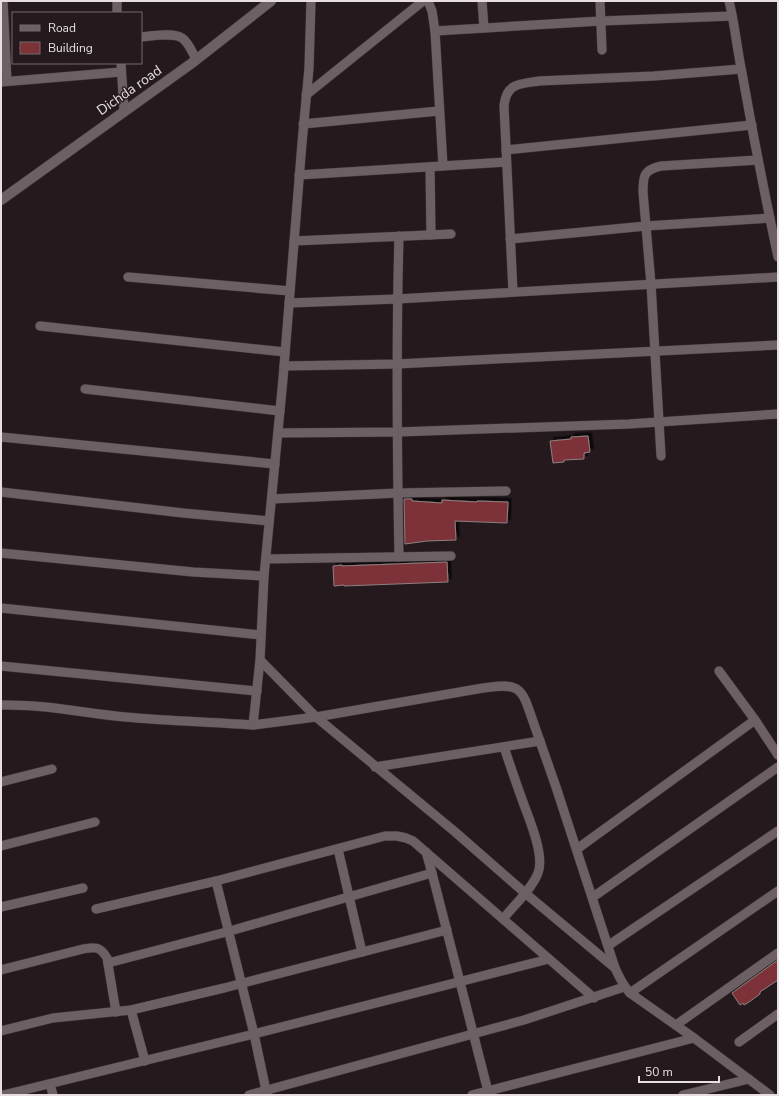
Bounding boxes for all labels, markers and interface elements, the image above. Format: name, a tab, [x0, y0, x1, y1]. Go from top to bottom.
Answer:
legend	[12, 12, 142, 64]
text: Road	[48, 20, 76, 36]
text: Building	[48, 40, 93, 56]
street label: Dichda road	[93, 61, 166, 120]
scale bar	[639, 1058, 719, 1084]
text: 50 m	[645, 1064, 673, 1080]

